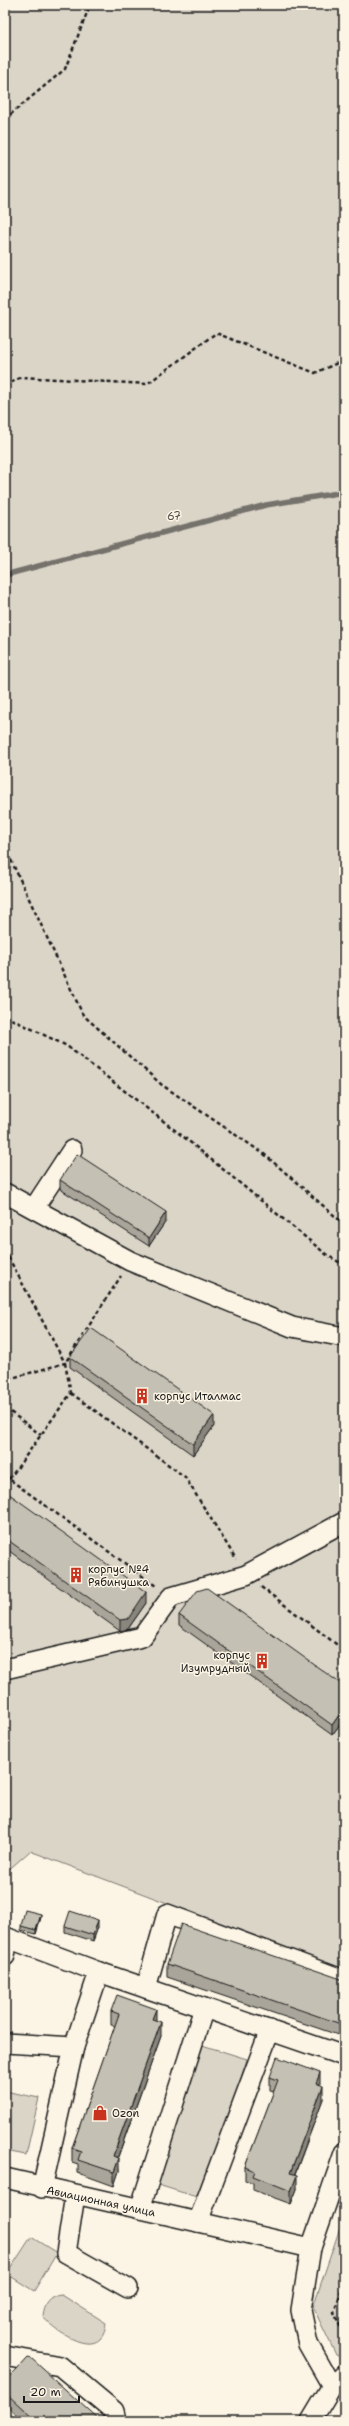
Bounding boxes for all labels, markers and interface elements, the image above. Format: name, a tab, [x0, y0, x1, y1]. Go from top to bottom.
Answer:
park label: 67	[167, 509, 181, 524]
building icon: корпус Италмас	[133, 1387, 151, 1405]
place label: корпус Италмас	[154, 1389, 241, 1404]
place label: корпус №4 Рябинушка	[88, 1562, 150, 1590]
building icon: корпус №4 Рябинушка	[67, 1566, 85, 1584]
place label: корпус Изумрудный	[181, 1648, 250, 1676]
building icon: корпус Изумрудный	[253, 1652, 271, 1670]
shop icon: Ozon	[91, 2104, 109, 2122]
place label: Ozon	[112, 2106, 140, 2121]
street label: Авиационная улица	[45, 2183, 157, 2220]
scale bar	[24, 2378, 79, 2404]
text: 20 m	[30, 2384, 61, 2400]

